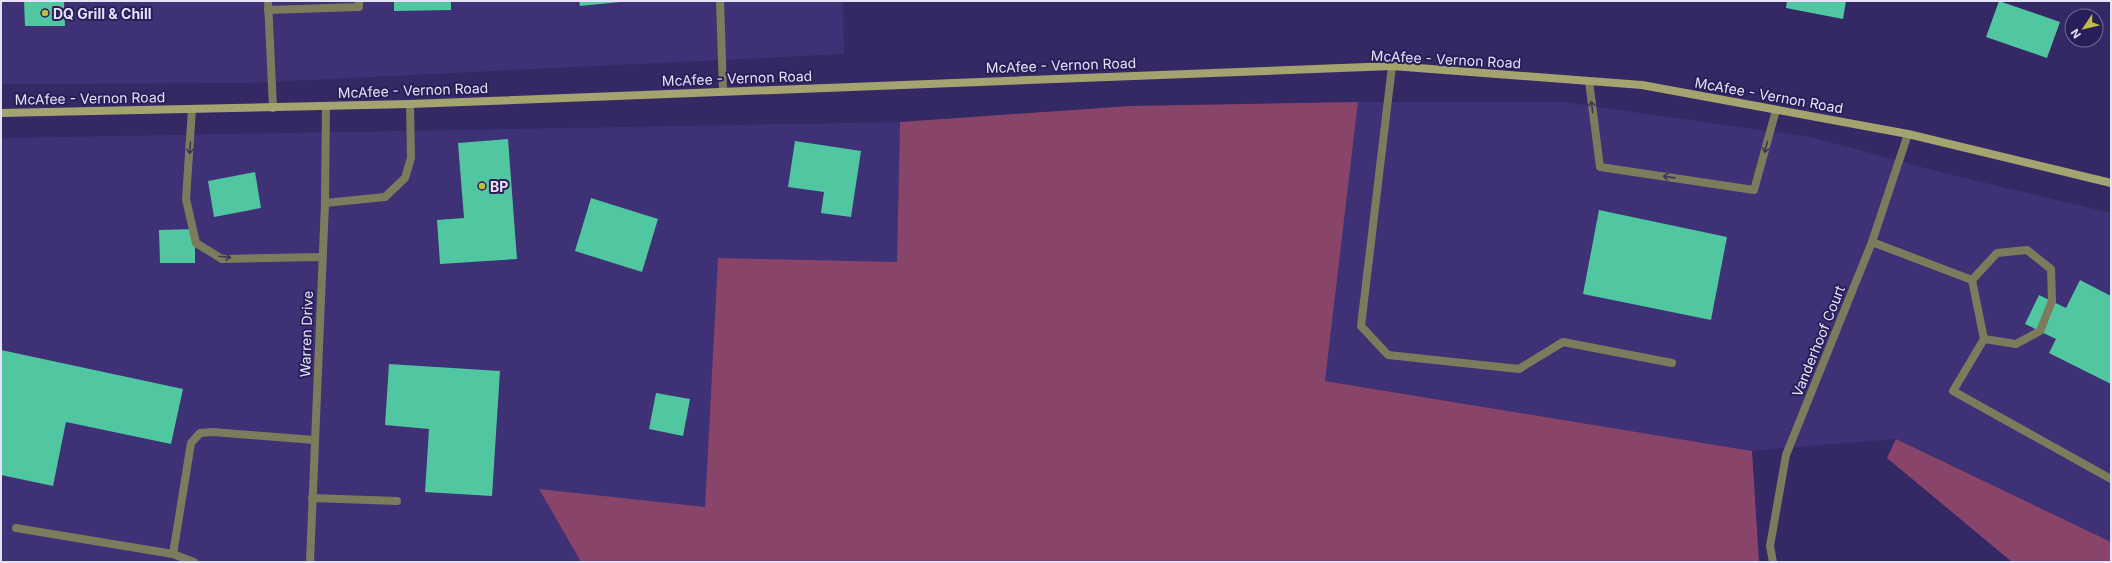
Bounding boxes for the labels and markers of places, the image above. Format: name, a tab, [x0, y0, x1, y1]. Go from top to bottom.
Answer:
place label: DQ Grill & Chill	[53, 5, 152, 22]
marker: DQ Grill & Chill	[40, 8, 50, 18]
place label: BP	[490, 178, 508, 195]
marker: BP	[477, 181, 487, 191]

